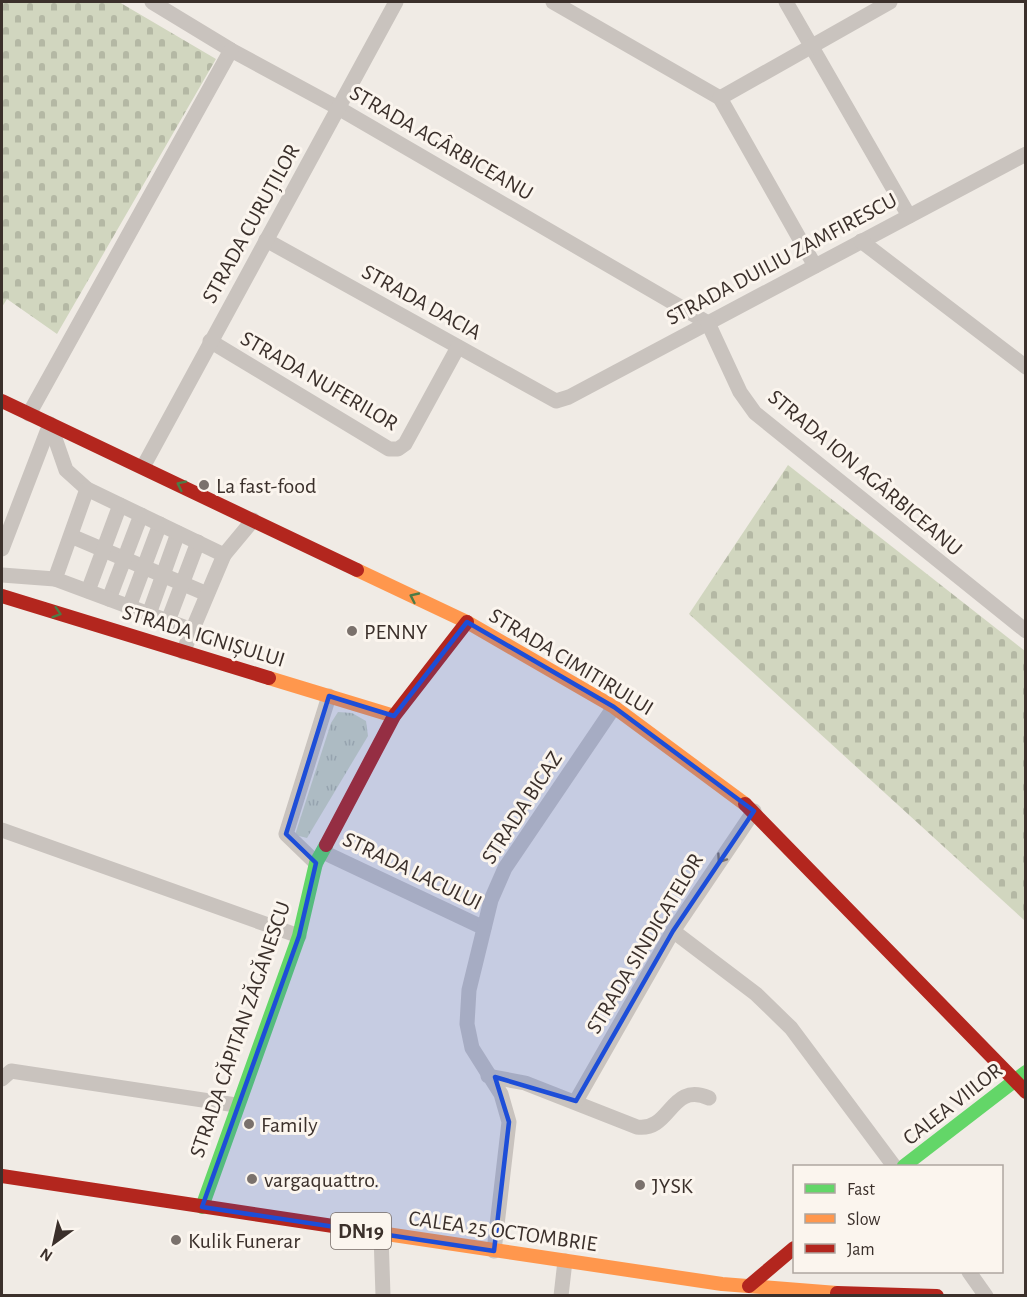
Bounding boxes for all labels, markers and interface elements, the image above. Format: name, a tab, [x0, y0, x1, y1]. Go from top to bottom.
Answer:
street label: STRADA AGÂRBICEANU	[346, 81, 537, 204]
street label: STRADA CURUȚILOR	[198, 140, 305, 308]
street label: STRADA DUILIU ZAMFIRESCU	[662, 189, 900, 329]
street label: STRADA DACIA	[358, 260, 485, 344]
street label: STRADA NUFERILOR	[237, 327, 402, 435]
street label: STRADA ION AGÂRBICEANU	[764, 385, 967, 560]
place label: La fast-food	[216, 475, 316, 497]
marker: La fast-food	[197, 478, 211, 492]
one-way arrow	[177, 481, 188, 493]
one-way arrow	[410, 592, 421, 604]
street label: STRADA IGNIȘULUI	[119, 601, 288, 673]
street label: STRADA CIMITIRULUI	[486, 604, 657, 720]
one-way arrow	[51, 606, 62, 618]
place label: PENNY	[364, 621, 428, 643]
marker: PENNY	[345, 624, 359, 638]
street label: STRADA BICAZ	[477, 747, 566, 868]
street label: STRADA LACULUI	[340, 828, 486, 914]
street label: STRADA SINDICATELOR	[582, 850, 707, 1037]
one-way arrow	[717, 853, 728, 864]
street label: STRADA CĂPITAN ZĂGĂNESCU	[186, 898, 294, 1160]
street label: CALEA VIILOR	[899, 1058, 1006, 1149]
place label: Family	[261, 1114, 318, 1136]
marker: Family	[242, 1117, 256, 1131]
legend	[793, 1165, 1003, 1273]
place label: vargaquattro.	[264, 1169, 379, 1191]
marker: vargaquattro.	[245, 1172, 259, 1186]
place label: JYSK	[652, 1175, 694, 1197]
marker: JYSK	[633, 1178, 647, 1192]
text: Fast	[847, 1181, 875, 1199]
street label: CALEA 25 OCTOMBRIE	[407, 1207, 599, 1255]
text: Slow	[847, 1211, 880, 1229]
north arrow	[24, 1213, 84, 1273]
road number: DN19	[331, 1213, 391, 1249]
place label: Kulik Funerar	[188, 1230, 300, 1252]
marker: Kulik Funerar	[169, 1233, 183, 1247]
text: Jam	[847, 1241, 875, 1259]
text: N	[37, 1245, 55, 1264]

